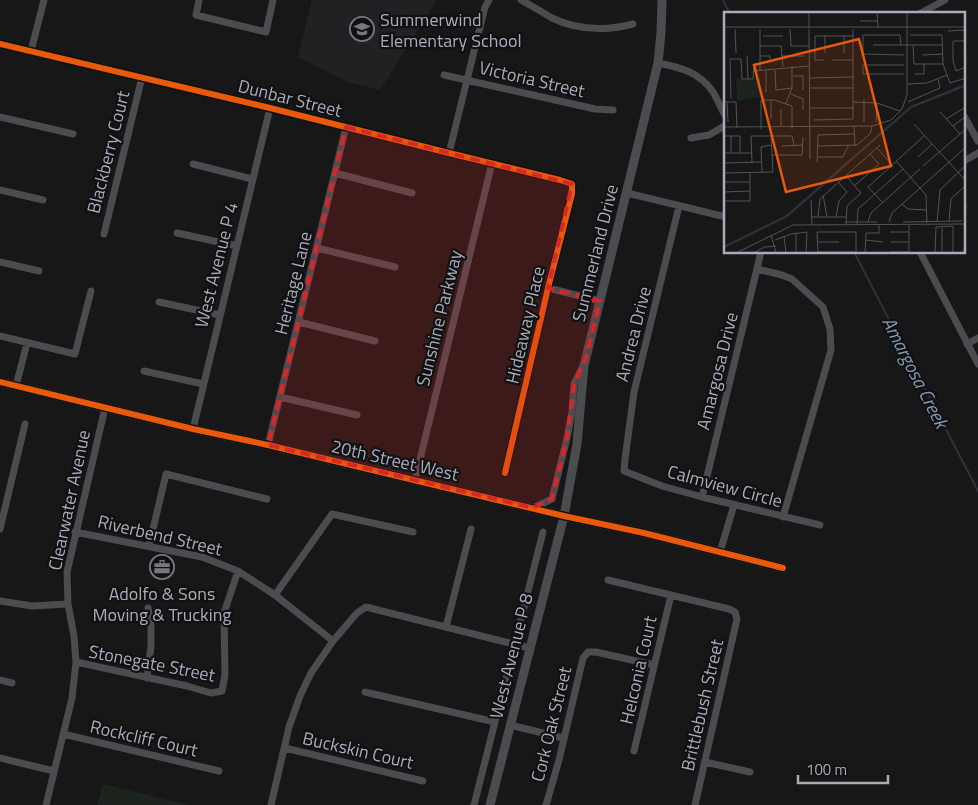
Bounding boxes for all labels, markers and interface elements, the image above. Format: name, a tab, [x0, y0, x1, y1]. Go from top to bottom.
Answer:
place label: Summerwind Elementary School	[380, 6, 522, 54]
inset map	[724, 12, 966, 254]
school or university icon: Summerwind Elementary School	[349, 16, 375, 42]
street label: Victoria Street	[477, 54, 588, 104]
street label: Dunbar Street	[235, 72, 345, 124]
street label: Blackberry Court	[80, 87, 136, 216]
street label: Summerland Drive	[565, 182, 625, 324]
street label: West Avenue P 4	[187, 199, 245, 331]
street label: Heritage Lane	[267, 229, 319, 337]
street label: Sunshine Parkway	[409, 247, 469, 389]
street label: Hideaway Place	[498, 264, 552, 386]
street label: Andrea Drive	[608, 283, 658, 385]
street label: Amargosa Drive	[689, 309, 745, 433]
water label: Amargosa Creek	[875, 311, 958, 435]
street label: Clearwater Avenue	[41, 427, 97, 573]
street label: 20th Street West	[329, 432, 462, 488]
street label: Calmview Circle	[664, 458, 786, 514]
street label: Riverbend Street	[95, 508, 226, 563]
office icon: Adolfo & Sons Moving & Trucking	[149, 554, 175, 580]
place label: Adolfo & Sons Moving & Trucking	[92, 580, 232, 628]
street label: West Avenue P 8	[482, 590, 540, 722]
street label: Helconia Court	[612, 613, 664, 727]
street label: Brittlebush Street	[674, 636, 730, 774]
street label: Stonegate Street	[86, 638, 218, 689]
street label: Cork Oak Street	[524, 663, 579, 784]
street label: Rockcliff Court	[88, 713, 201, 764]
street label: Buckskin Court	[300, 724, 417, 776]
scale bar	[798, 752, 888, 784]
text: 100 m	[806, 758, 847, 781]

